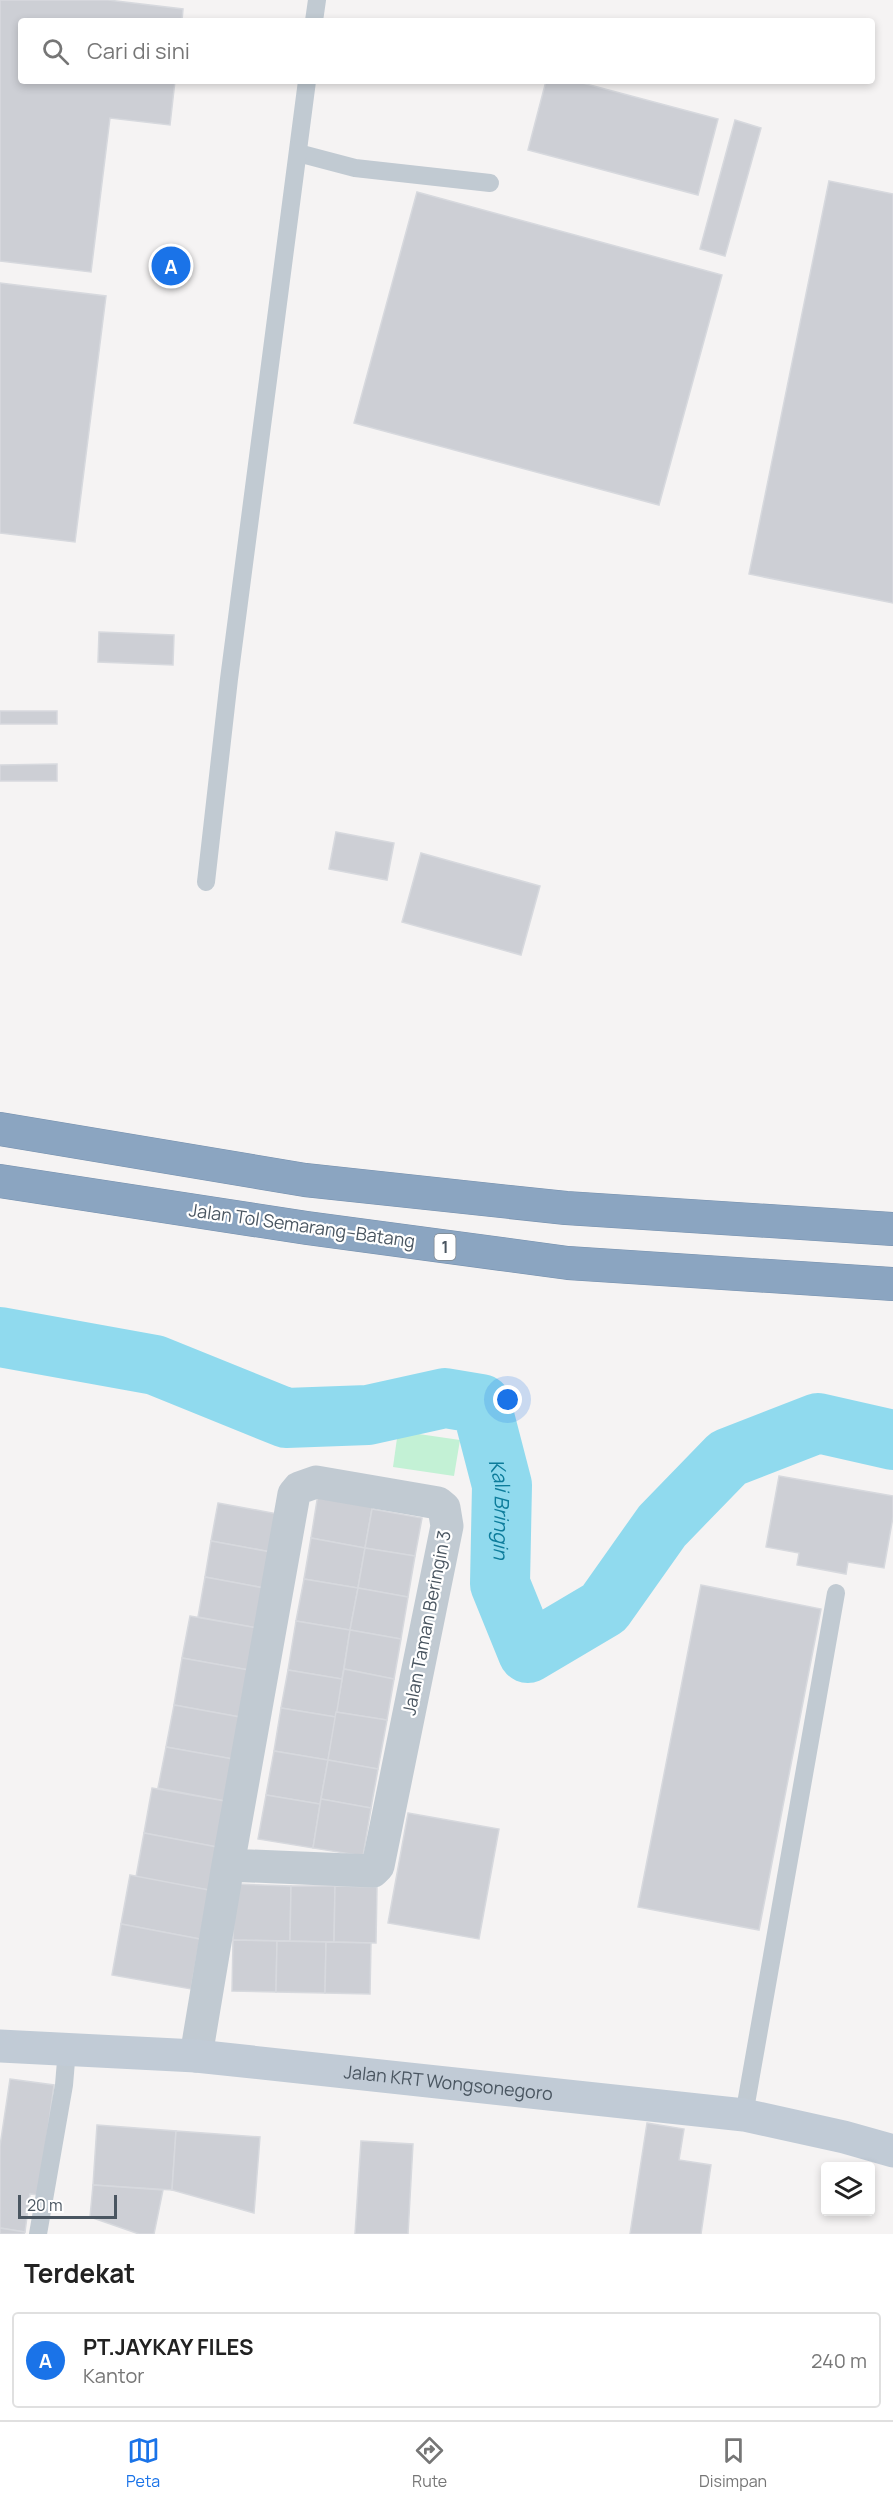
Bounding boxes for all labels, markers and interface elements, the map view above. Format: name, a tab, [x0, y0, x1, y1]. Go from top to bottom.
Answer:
search box	[18, 18, 875, 84]
icon: search	[39, 35, 72, 68]
text: Cari di sini	[87, 36, 190, 66]
pin: A	[152, 244, 190, 288]
street label: Jalan Tol Semarang–Batang	[188, 1197, 417, 1253]
road number: 1	[434, 1234, 456, 1260]
your location	[493, 1385, 522, 1414]
water label: Kali Bringin	[483, 1456, 516, 1561]
street label: Jalan Taman Beringin 3	[396, 1528, 456, 1717]
street label: Jalan KRT Wongsonegoro	[343, 2059, 554, 2105]
map controls	[821, 2162, 875, 2216]
button: layers	[821, 2162, 875, 2216]
scale bar	[18, 2192, 117, 2220]
text: 20 m	[27, 2194, 63, 2216]
text: Terdekat	[24, 2255, 135, 2291]
text: PT.JAYKAY FILES	[83, 2332, 254, 2362]
text: A	[39, 2347, 52, 2374]
text: 240 m	[811, 2347, 867, 2374]
text: Kantor	[83, 2362, 145, 2389]
tab: Peta	[126, 2434, 160, 2492]
tab: Rute	[412, 2434, 447, 2492]
tab: Disimpan	[699, 2434, 767, 2492]

